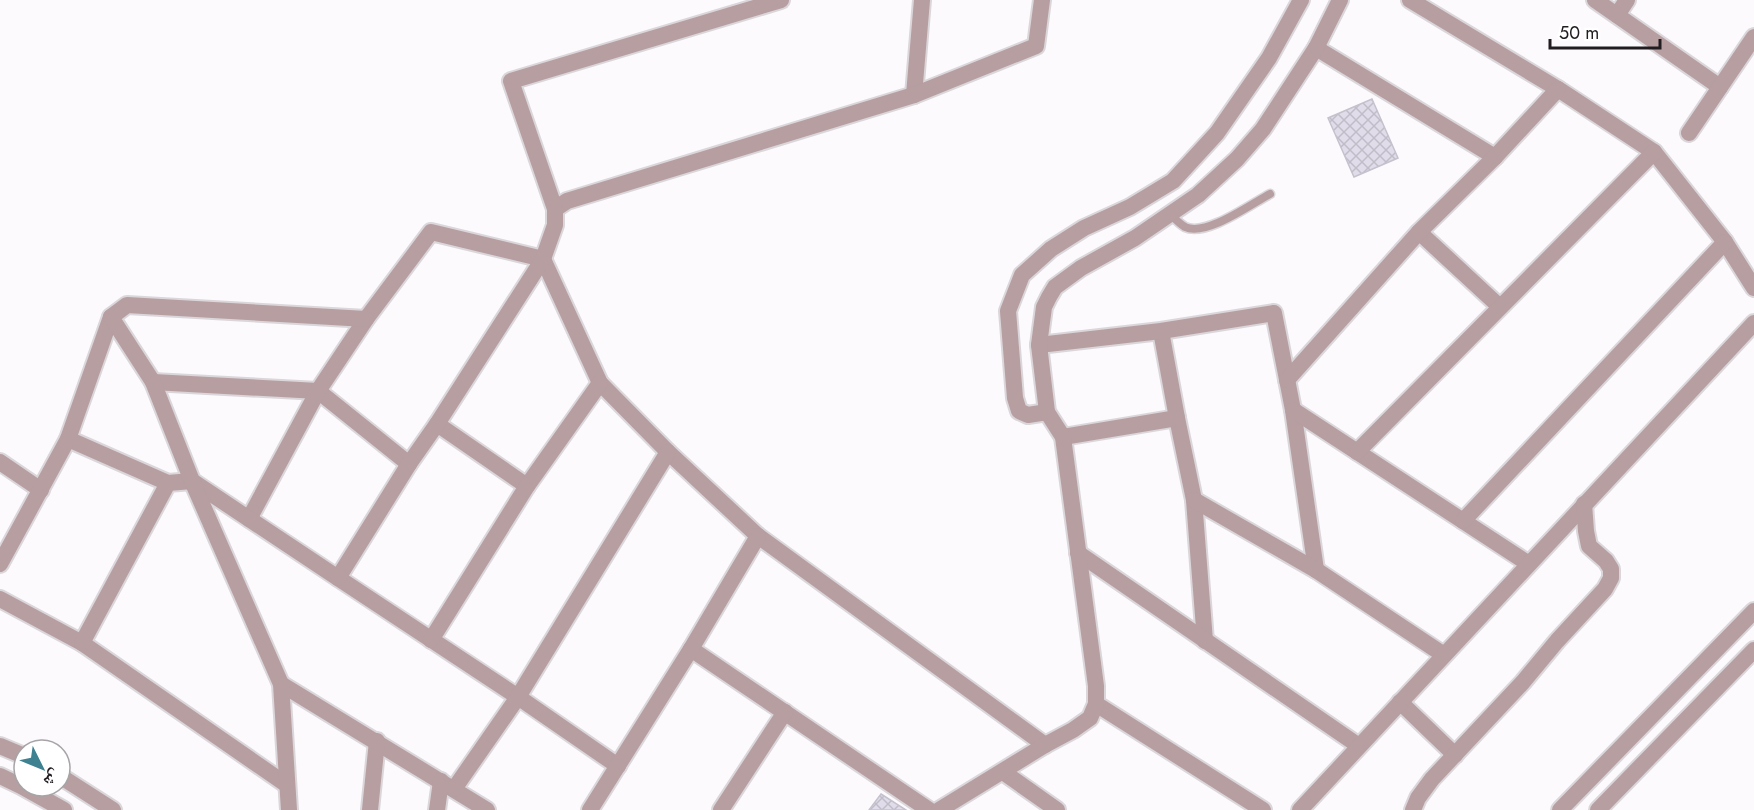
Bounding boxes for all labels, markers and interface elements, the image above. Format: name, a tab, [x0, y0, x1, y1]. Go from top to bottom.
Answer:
scale bar	[1550, 12, 1660, 50]
text: 50 m	[1559, 20, 1599, 46]
north arrow	[12, 738, 72, 798]
text: ش	[38, 764, 67, 792]

